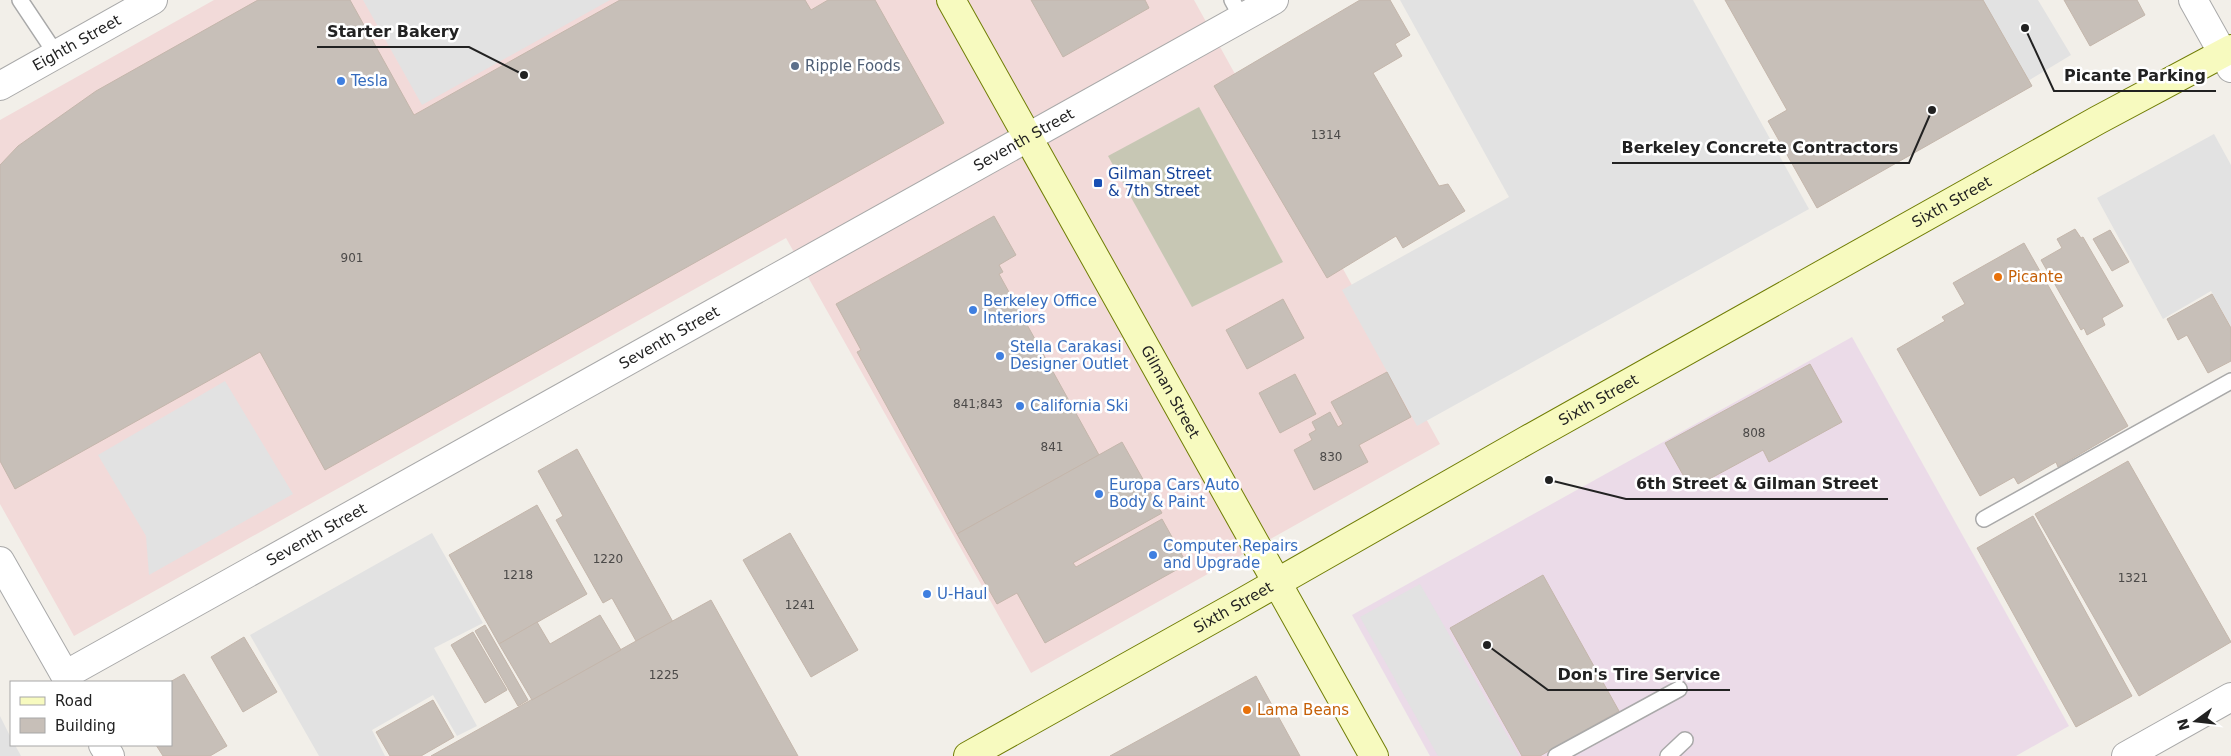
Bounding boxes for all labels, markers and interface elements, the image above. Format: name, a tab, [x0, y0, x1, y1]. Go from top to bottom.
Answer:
street label: Eighth Street	[29, 11, 124, 75]
callout: Starter Bakery	[317, 16, 469, 47]
text: Starter Bakery	[327, 22, 460, 41]
place label: Ripple Foods	[805, 57, 901, 75]
marker: Ripple Foods	[789, 60, 801, 72]
callout: Picante Parking	[2054, 60, 2216, 91]
text: Picante Parking	[2064, 66, 2206, 85]
place label: Tesla	[350, 72, 388, 90]
marker: Tesla	[335, 75, 347, 87]
street label: Seventh Street	[970, 104, 1077, 175]
house number: 1314	[1311, 128, 1341, 142]
callout: Berkeley Concrete Contractors	[1612, 132, 1909, 163]
text: Berkeley Concrete Contractors	[1622, 138, 1898, 157]
place label: Gilman Street & 7th Street	[1108, 165, 1212, 200]
street label: Sixth Street	[1909, 172, 1995, 231]
marker: Gilman Street & 7th Street	[1092, 177, 1104, 189]
house number: 901	[341, 251, 363, 265]
place label: Picante	[2008, 268, 2063, 286]
marker: Picante	[1992, 271, 2004, 283]
place label: Berkeley Office Interiors	[983, 292, 1097, 327]
street label: Seventh Street	[616, 302, 723, 373]
marker: Berkeley Office Interiors	[967, 304, 979, 316]
place label: Stella Carakasi Designer Outlet	[1010, 338, 1129, 373]
street label: Gilman Street	[1137, 342, 1203, 442]
marker: Stella Carakasi Designer Outlet	[994, 350, 1006, 362]
street label: Sixth Street	[1555, 370, 1641, 429]
house number: 841;843	[953, 397, 1003, 411]
place label: California Ski	[1030, 397, 1128, 415]
marker: California Ski	[1014, 400, 1026, 412]
house number: 808	[1743, 426, 1765, 440]
house number: 841	[1041, 440, 1063, 454]
house number: 830	[1320, 450, 1342, 464]
callout: 6th Street & Gilman Street	[1626, 468, 1888, 499]
text: 6th Street & Gilman Street	[1636, 474, 1878, 493]
place label: Europa Cars Auto Body & Paint	[1109, 476, 1240, 511]
marker: Europa Cars Auto Body & Paint	[1093, 488, 1105, 500]
street label: Seventh Street	[263, 499, 370, 570]
place label: Computer Repairs and Upgrade	[1163, 537, 1298, 572]
marker: Computer Repairs and Upgrade	[1147, 549, 1159, 561]
house number: 1220	[593, 552, 623, 566]
house number: 1218	[503, 568, 533, 582]
house number: 1321	[2118, 571, 2148, 585]
street label: Sixth Street	[1190, 578, 1276, 637]
place label: U-Haul	[937, 585, 988, 603]
marker: U-Haul	[921, 588, 933, 600]
house number: 1241	[785, 598, 815, 612]
callout: Don's Tire Service	[1548, 659, 1730, 690]
text: Don's Tire Service	[1558, 665, 1721, 684]
house number: 1225	[649, 668, 679, 682]
legend	[10, 681, 172, 746]
text: Road	[55, 692, 93, 710]
north arrow	[2171, 696, 2221, 746]
place label: Lama Beans	[1257, 701, 1349, 719]
marker: Lama Beans	[1241, 704, 1253, 716]
text: Building	[55, 717, 116, 735]
text: N	[2174, 717, 2193, 732]

